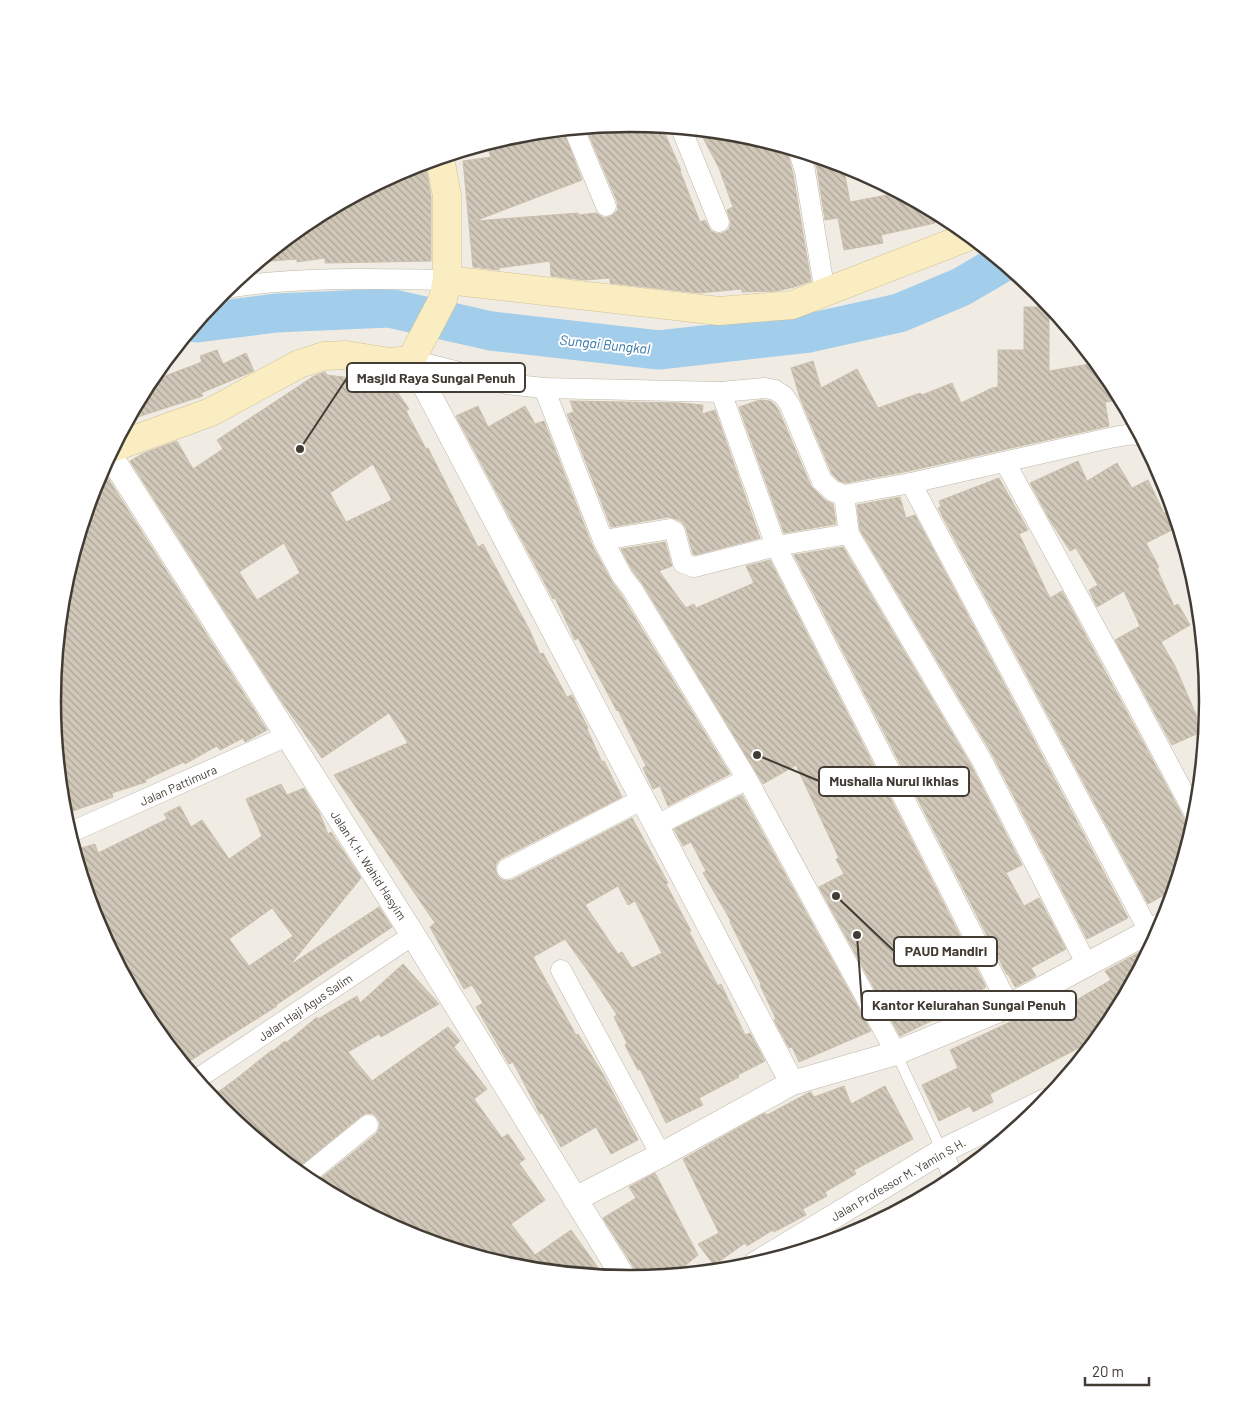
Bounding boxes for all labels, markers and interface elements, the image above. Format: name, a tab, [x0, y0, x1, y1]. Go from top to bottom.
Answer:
water label: Sungai Bungkal	[559, 331, 651, 357]
callout: Masjid Raya Sungai Penuh	[347, 363, 525, 392]
text: Masjid Raya Sungai Penuh	[357, 369, 515, 386]
street label: Jalan Pattimura	[137, 762, 219, 808]
callout: Mushalla Nurul Ikhlas	[819, 767, 969, 796]
text: Mushalla Nurul Ikhlas	[829, 772, 959, 789]
street label: Jalan K.H. Wahid Hasyim	[328, 808, 410, 922]
callout: PAUD Mandiri	[894, 937, 997, 966]
text: PAUD Mandiri	[905, 942, 987, 959]
street label: Jalan Haji Agus Salim	[255, 970, 355, 1044]
callout: Kantor Kelurahan Sungai Penuh	[862, 991, 1076, 1020]
text: Kantor Kelurahan Sungai Penuh	[872, 996, 1066, 1013]
street label: Jalan Professor M. Yamin S.H.	[828, 1135, 968, 1223]
scale bar	[1085, 1354, 1149, 1386]
text: 20 m	[1092, 1362, 1124, 1380]

